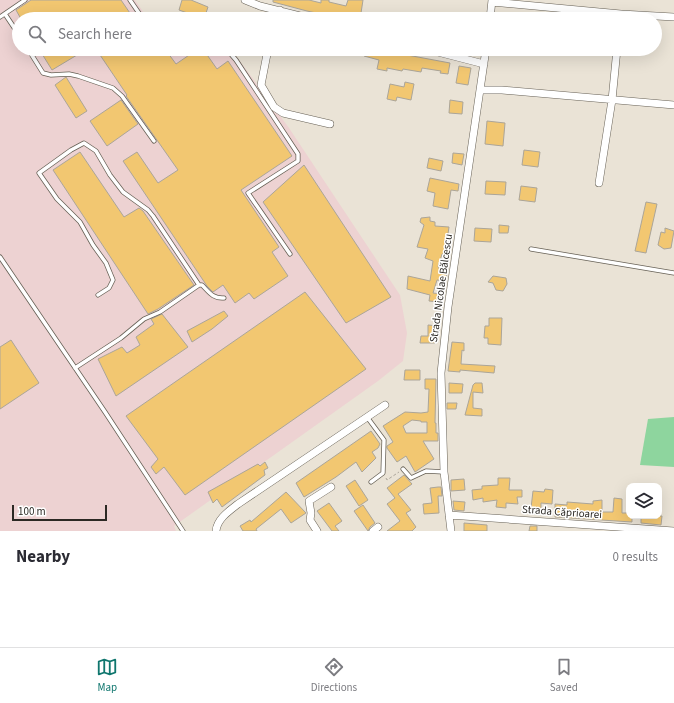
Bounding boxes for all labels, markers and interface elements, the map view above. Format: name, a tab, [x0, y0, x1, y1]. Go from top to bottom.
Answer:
search box	[12, 12, 662, 56]
icon: search	[26, 23, 48, 45]
text: Search here	[58, 24, 132, 45]
street label: Strada Nicolae Bălcescu	[426, 233, 456, 343]
map controls	[626, 483, 662, 519]
button: layers	[626, 483, 662, 519]
street label: Strada Căprioarei	[522, 502, 602, 522]
scale bar	[12, 503, 107, 522]
text: 100 m	[18, 504, 46, 519]
text: Nearby	[16, 545, 70, 569]
text: 0 results	[613, 548, 658, 566]
tab: Map	[96, 656, 118, 695]
tab: Directions	[311, 656, 357, 695]
tab: Saved	[550, 656, 578, 695]

